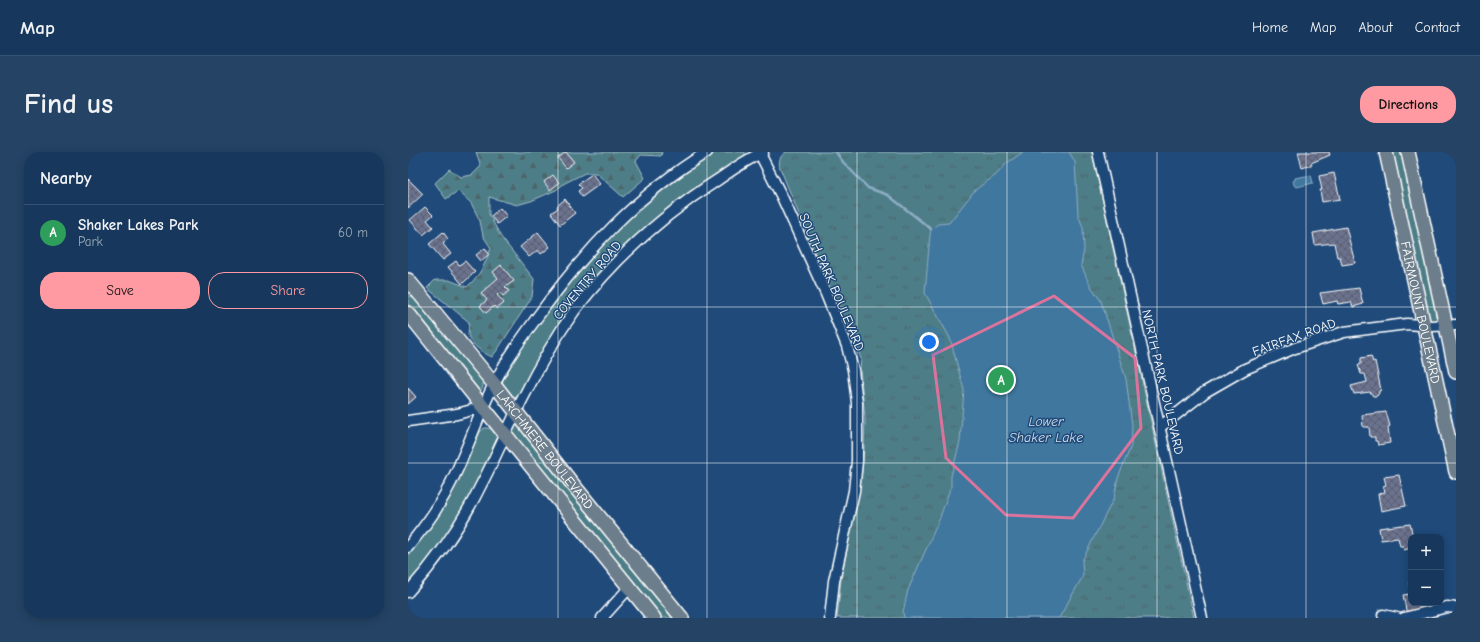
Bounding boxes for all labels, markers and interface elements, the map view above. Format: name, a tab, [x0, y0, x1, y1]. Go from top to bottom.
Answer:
text: Map	[20, 17, 55, 39]
text: Home	[1252, 19, 1288, 36]
text: Map	[1310, 19, 1336, 36]
text: About	[1358, 19, 1393, 36]
text: Contact	[1415, 19, 1460, 36]
button: Directions	[1360, 86, 1456, 123]
text: Find us	[24, 88, 113, 120]
text: Nearby	[40, 169, 91, 188]
street label: SOUTH PARK BOULEVARD	[796, 211, 868, 353]
text: Shaker Lakes Park	[78, 216, 198, 234]
text: A	[49, 225, 57, 240]
text: 60 m	[338, 225, 368, 240]
text: Park	[78, 234, 103, 249]
street label: COVENTRY ROAD	[550, 238, 624, 322]
street label: FAIRMOUNT BOULEVARD	[1398, 240, 1444, 385]
button: Save	[40, 272, 200, 309]
button: Share	[208, 272, 368, 309]
street label: NORTH PARK BOULEVARD	[1139, 308, 1187, 456]
street label: FAIRFAX ROAD	[1250, 315, 1338, 359]
your location	[919, 332, 939, 352]
pin: A	[988, 365, 1014, 395]
street label: LARCHMERE BOULEVARD	[494, 387, 597, 512]
water label: Lower Shaker Lake	[1009, 413, 1083, 446]
map controls	[1408, 534, 1444, 606]
button: +	[1408, 534, 1444, 570]
button: −	[1408, 570, 1444, 606]

